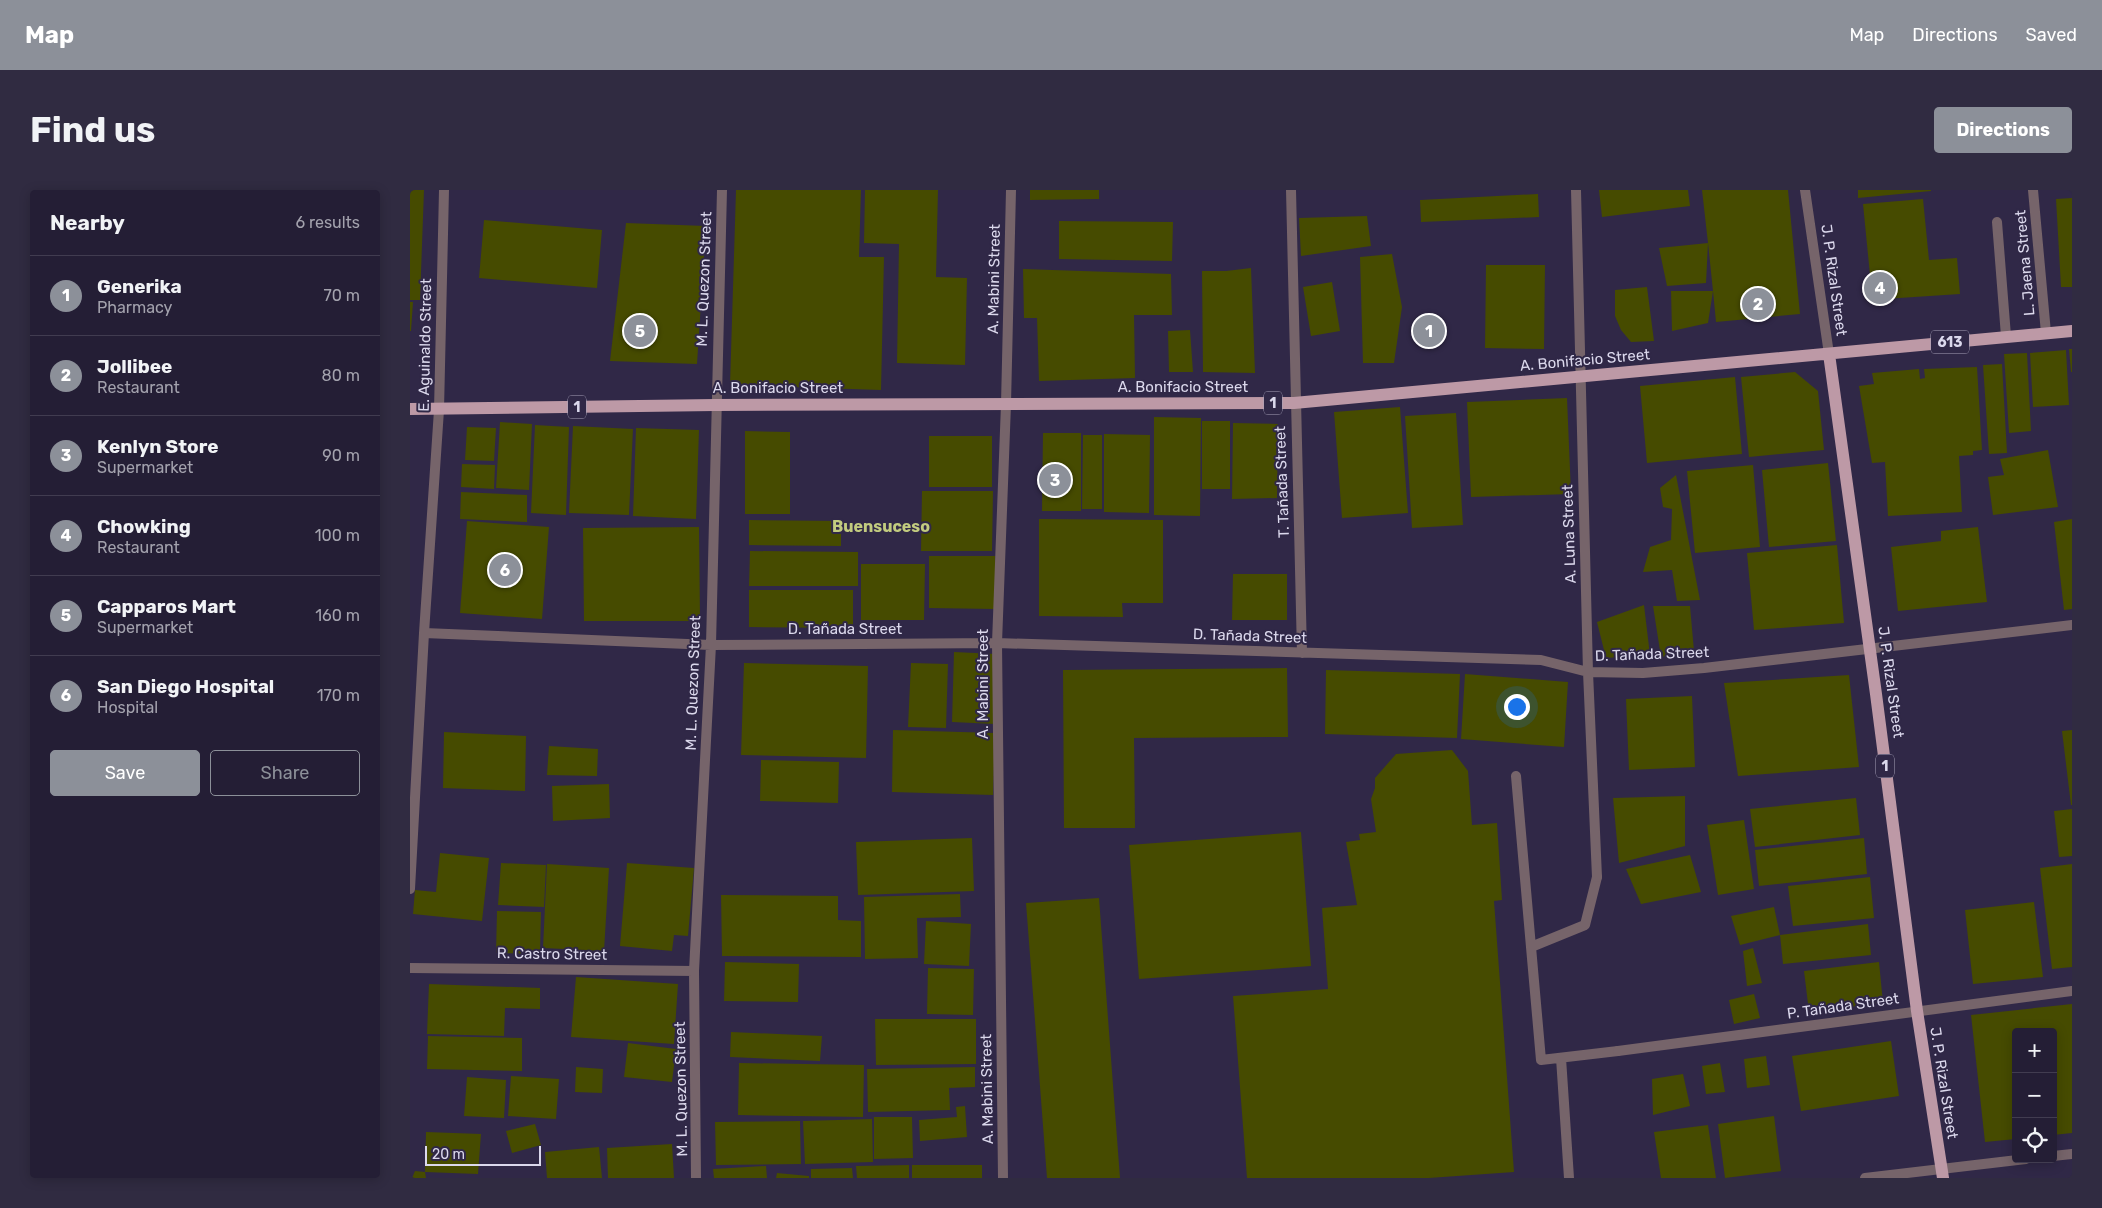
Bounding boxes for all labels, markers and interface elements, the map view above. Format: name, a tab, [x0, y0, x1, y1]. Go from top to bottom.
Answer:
text: Map	[25, 21, 74, 49]
text: Map	[1849, 24, 1884, 46]
text: Directions	[1912, 24, 1998, 46]
text: Saved	[2026, 24, 2077, 46]
button: Directions	[1934, 107, 2072, 153]
text: Find us	[30, 109, 155, 151]
street label: L. Jaena Street	[2011, 209, 2039, 317]
text: Nearby	[50, 210, 125, 235]
street label: M. L. Quezon Street	[693, 211, 715, 347]
text: 6 results	[295, 213, 360, 232]
street label: J. P. Rizal Street	[1817, 223, 1851, 337]
street label: A. Mabini Street	[984, 224, 1004, 334]
pin: 4	[1864, 269, 1896, 307]
text: Generika	[97, 275, 182, 298]
street label: E. Aguinaldo Street	[415, 278, 435, 412]
pin: 2	[1742, 285, 1774, 323]
text: 1	[62, 286, 70, 305]
text: 70 m	[323, 286, 360, 305]
text: Pharmacy	[97, 298, 172, 317]
pin: 5	[624, 312, 656, 350]
pin: 1	[1413, 312, 1445, 350]
road number: 613	[1931, 330, 1969, 353]
street label: A. Bonifacio Street	[1519, 345, 1651, 375]
text: Jollibee	[97, 355, 172, 378]
text: 2	[61, 366, 71, 385]
text: 80 m	[322, 366, 360, 385]
text: Restaurant	[97, 378, 180, 397]
street label: A. Bonifacio Street	[1118, 378, 1248, 396]
street label: A. Bonifacio Street	[713, 379, 843, 397]
road number: 1	[1264, 392, 1282, 414]
road number: 1	[568, 396, 586, 418]
street label: T. Tañada Street	[1271, 426, 1293, 538]
text: Kenlyn Store	[97, 435, 219, 458]
text: 3	[61, 446, 71, 465]
text: 90 m	[322, 446, 360, 465]
text: Supermarket	[97, 458, 193, 477]
pin: 3	[1039, 461, 1071, 499]
street label: A. Luna Street	[1558, 484, 1580, 584]
text: Chowking	[97, 515, 191, 538]
district label: Buensuceso	[832, 517, 930, 536]
text: 4	[61, 526, 71, 545]
text: 100 m	[315, 526, 360, 545]
text: Restaurant	[97, 538, 180, 557]
pin: 6	[489, 551, 521, 589]
text: Capparos Mart	[97, 595, 236, 618]
text: 5	[61, 606, 71, 625]
text: 160 m	[315, 606, 360, 625]
street label: M. L. Quezon Street	[682, 615, 704, 751]
text: Supermarket	[97, 618, 193, 637]
street label: D. Tañada Street	[788, 620, 902, 638]
street label: D. Tañada Street	[1193, 625, 1308, 647]
street label: J. P. Rizal Street	[1874, 625, 1908, 739]
street label: A. Mabini Street	[974, 629, 992, 739]
street label: D. Tañada Street	[1595, 643, 1710, 665]
text: San Diego Hospital	[97, 675, 274, 698]
text: 6	[61, 686, 71, 705]
text: 170 m	[317, 686, 360, 705]
your location	[1504, 694, 1530, 720]
text: Hospital	[97, 698, 158, 717]
button: Save	[50, 750, 200, 796]
button: Share	[210, 750, 360, 796]
road number: 1	[1876, 754, 1894, 778]
street label: R. Castro Street	[497, 944, 607, 964]
street label: P. Tañada Street	[1786, 989, 1900, 1023]
street label: M. L. Quezon Street	[671, 1021, 691, 1157]
street label: J. P. Rizal Street	[1926, 1026, 1962, 1140]
map controls	[2012, 1028, 2057, 1163]
button: +	[2012, 1028, 2057, 1073]
street label: A. Mabini Street	[977, 1034, 997, 1144]
button: −	[2012, 1073, 2057, 1118]
button: locate	[2012, 1118, 2057, 1163]
scale bar	[425, 1143, 541, 1166]
text: 20 m	[432, 1146, 465, 1163]

